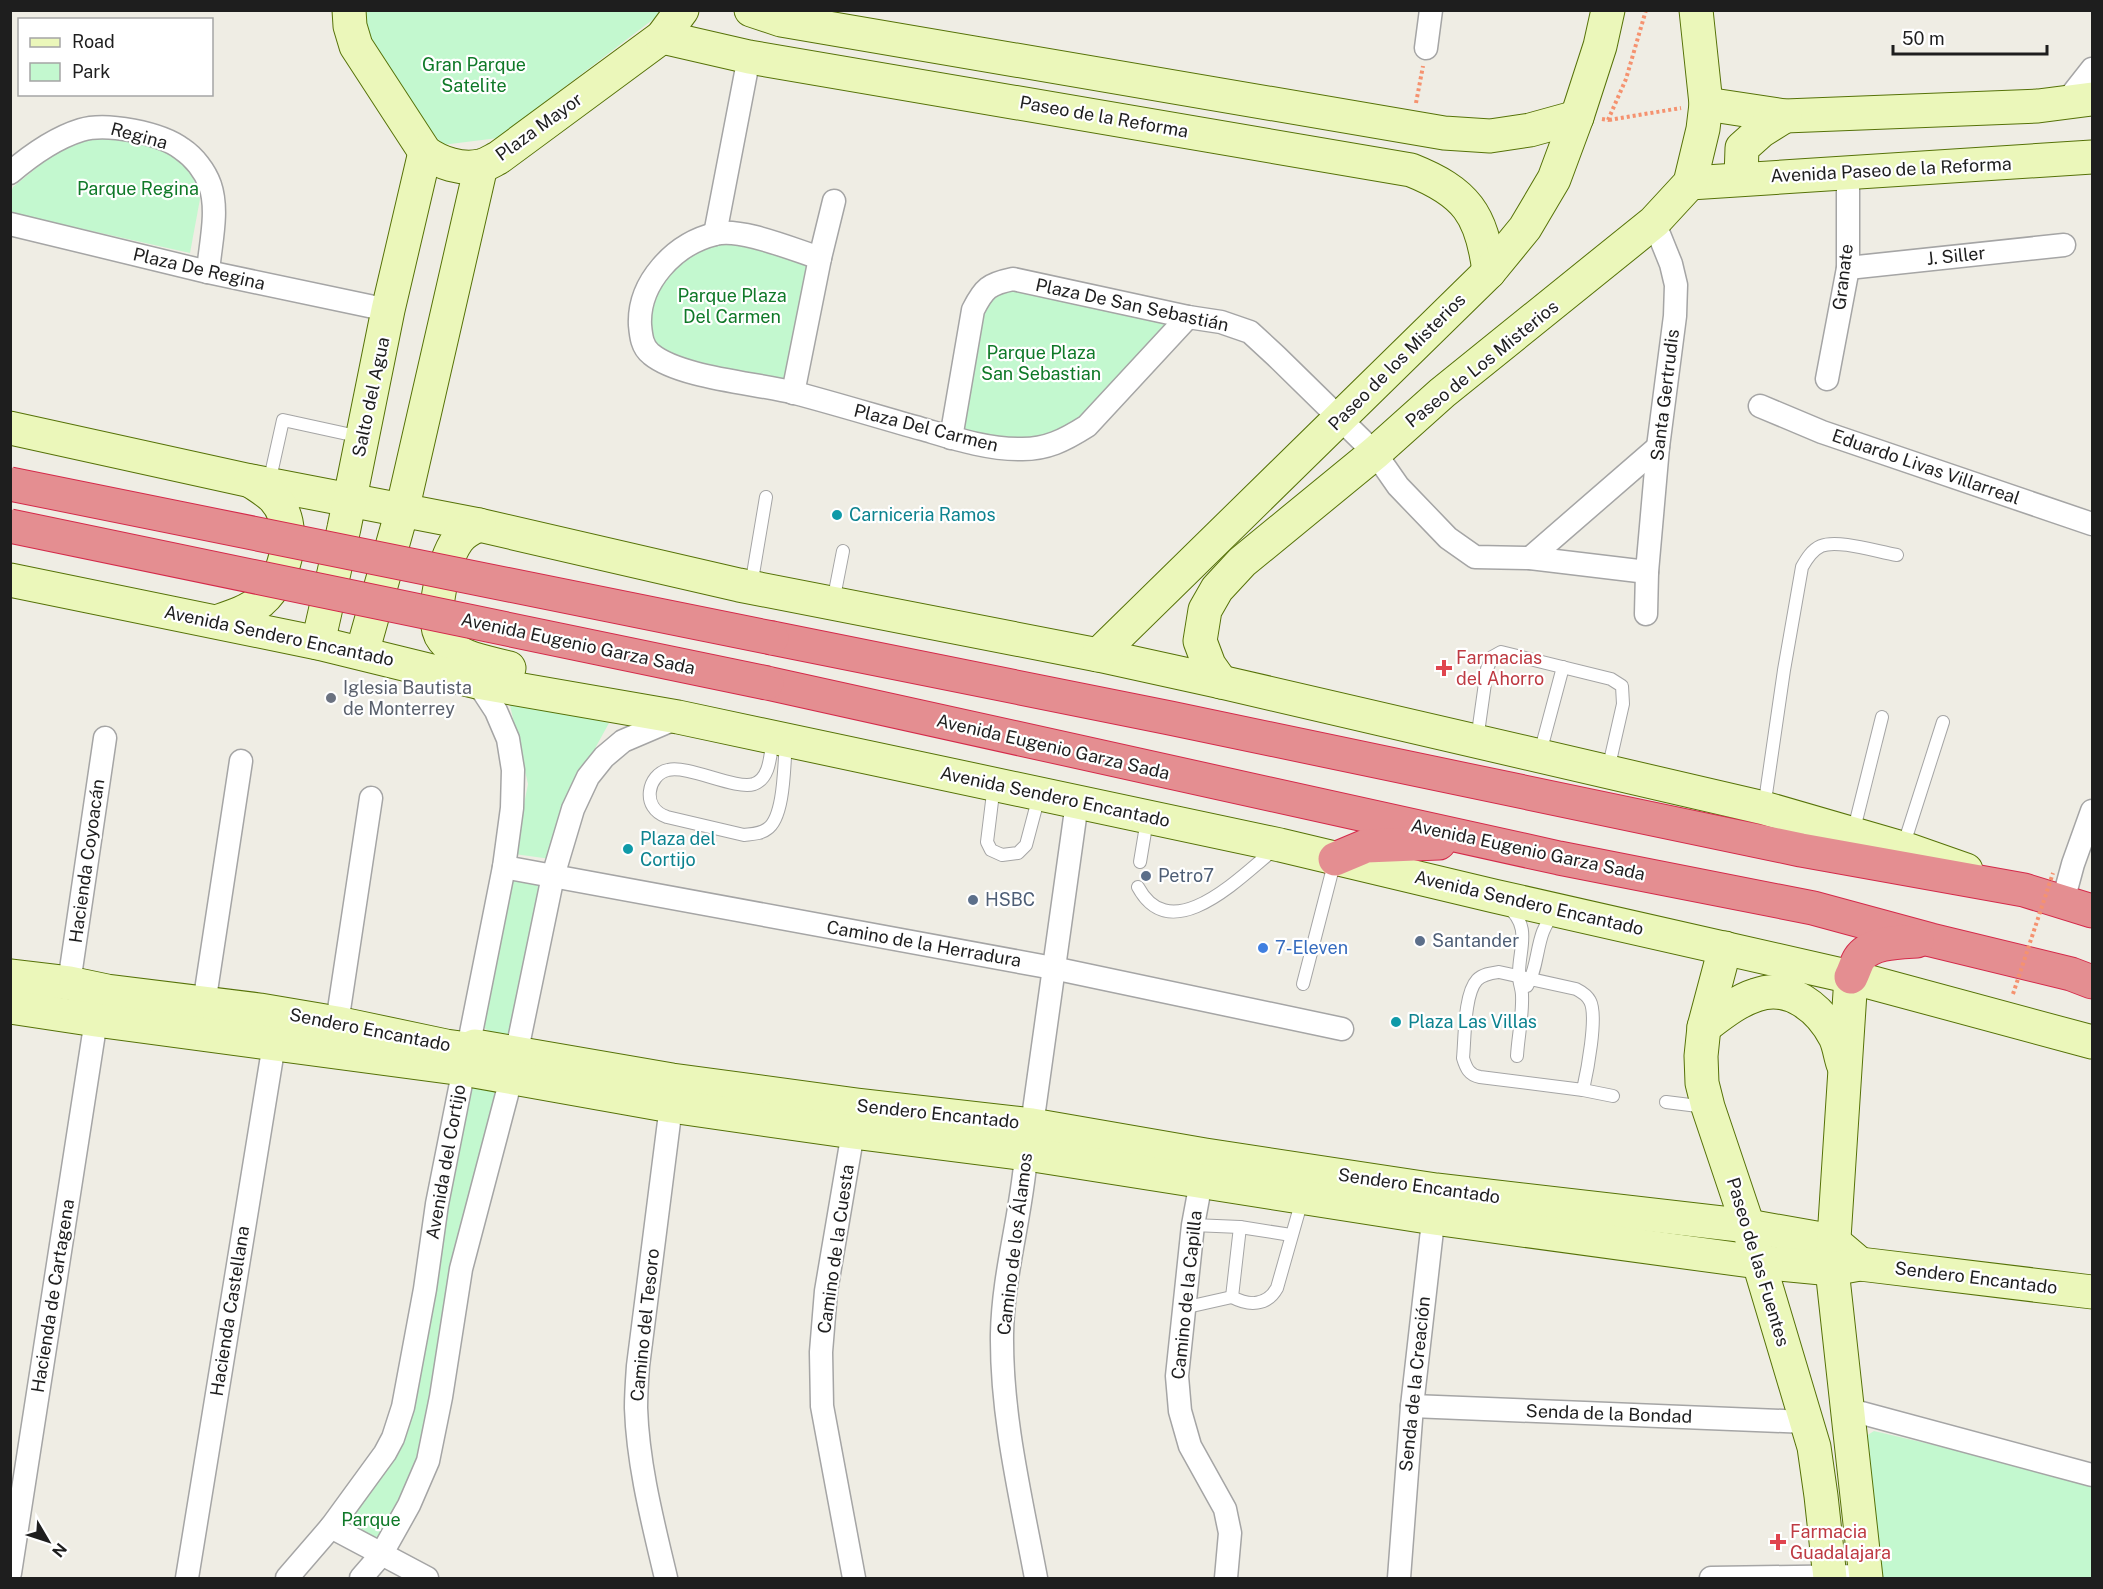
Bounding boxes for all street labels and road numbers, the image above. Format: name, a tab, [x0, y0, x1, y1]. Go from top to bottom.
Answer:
street label: Plaza Mayor	[491, 88, 586, 165]
street label: Paseo de la Reforma	[1018, 91, 1190, 142]
street label: Regina	[108, 118, 170, 153]
street label: Avenida Paseo de la Reforma	[1770, 153, 2012, 186]
street label: J. Siller	[1925, 242, 1986, 269]
street label: Plaza De Regina	[131, 243, 267, 294]
street label: Granate	[1828, 243, 1857, 311]
street label: Plaza De San Sebastián	[1034, 274, 1231, 335]
street label: Paseo de los Misterios	[1324, 289, 1470, 435]
street label: Paseo de Los Misterios	[1401, 296, 1562, 432]
street label: Santa Gertrudis	[1646, 328, 1683, 462]
street label: Salto del Agua	[348, 335, 393, 459]
street label: Plaza Del Carmen	[852, 399, 1000, 456]
street label: Eduardo Livas Villarreal	[1829, 424, 2023, 509]
street label: Avenida Sendero Encantado	[162, 601, 396, 670]
street label: Avenida Eugenio Garza Sada	[459, 608, 697, 679]
street label: Avenida Eugenio Garza Sada	[935, 709, 1172, 784]
street label: Avenida Sendero Encantado	[938, 762, 1172, 831]
street label: Hacienda Coyoacán	[65, 778, 108, 944]
street label: Avenida Eugenio Garza Sada	[1409, 814, 1647, 885]
street label: Avenida Sendero Encantado	[1413, 866, 1646, 939]
street label: Camino de la Herradura	[825, 916, 1023, 971]
street label: Sendero Encantado	[288, 1004, 452, 1055]
street label: Avenida del Cortijo	[422, 1083, 469, 1241]
street label: Sendero Encantado	[856, 1095, 1021, 1132]
street label: Camino de los Álamos	[992, 1151, 1036, 1336]
street label: Camino de la Cuesta	[813, 1163, 858, 1335]
street label: Sendero Encantado	[1337, 1164, 1502, 1207]
street label: Paseo de las Fuentes	[1723, 1175, 1794, 1349]
street label: Hacienda de Cartagena	[27, 1198, 78, 1394]
street label: Camino de la Capilla	[1167, 1209, 1206, 1381]
street label: Hacienda Castellana	[206, 1224, 253, 1398]
street label: Camino del Tesoro	[626, 1247, 663, 1402]
street label: Sendero Encantado	[1894, 1257, 2059, 1298]
street label: Senda de la Creación	[1395, 1295, 1434, 1473]
street label: Senda de la Bondad	[1525, 1400, 1693, 1427]

